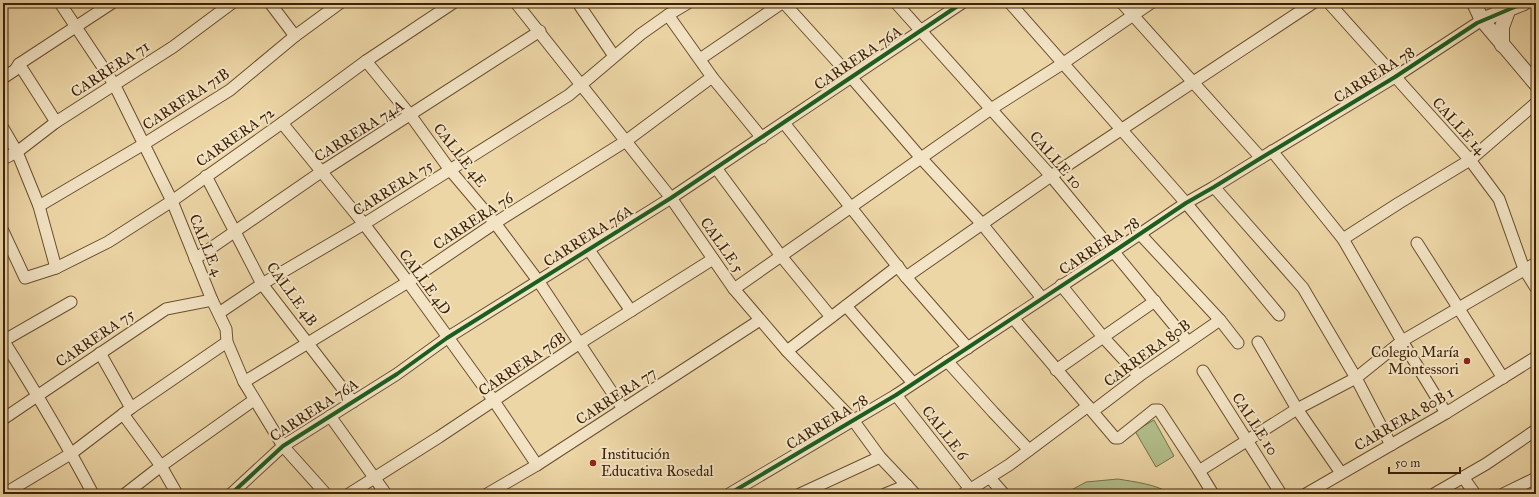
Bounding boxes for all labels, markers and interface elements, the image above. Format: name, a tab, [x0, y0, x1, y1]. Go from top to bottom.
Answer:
street label: CARRERA 76A	[811, 22, 905, 94]
street label: CARRERA 71	[67, 37, 153, 101]
street label: CARRERA 78	[1330, 43, 1418, 107]
street label: CARRERA 71B	[139, 64, 233, 134]
street label: CALLE 14	[1429, 94, 1490, 159]
street label: CARRERA 74A	[311, 96, 407, 166]
street label: CARRERA 72	[192, 103, 278, 171]
street label: CALLE 4E	[430, 120, 491, 191]
street label: CALLE 10	[1026, 127, 1086, 193]
street label: CARRERA 75	[350, 156, 436, 220]
street label: CARRERA 76	[430, 188, 517, 254]
street label: CARRERA 76A	[540, 201, 636, 271]
street label: CALLE 4	[186, 212, 227, 279]
street label: CARRERA 78	[1055, 213, 1143, 279]
street label: CALLE 5	[696, 214, 748, 276]
street label: CALLE 4D	[395, 246, 455, 318]
street label: CALLE 4B	[263, 258, 321, 330]
street label: CARRERA 75	[52, 305, 138, 371]
street label: CARRERA 80B	[1100, 316, 1194, 390]
street label: CARRERA 76B	[475, 328, 569, 400]
place label: Colegio María Montessori	[1371, 343, 1460, 378]
marker: Colegio María Montessori	[1462, 356, 1472, 366]
street label: CARRERA 77	[572, 363, 660, 429]
street label: CARRERA 76A	[266, 375, 362, 445]
street label: CARRERA 80B 1	[1351, 383, 1457, 455]
street label: CALLE 10	[1228, 389, 1282, 459]
street label: CARRERA 78	[783, 391, 871, 453]
street label: CALLE 6	[918, 402, 973, 465]
place label: Institución Educativa Rosedal	[601, 445, 715, 480]
scale bar	[1389, 449, 1460, 475]
text: 50 m	[1395, 456, 1420, 470]
marker: Institución Educativa Rosedal	[588, 458, 598, 468]

